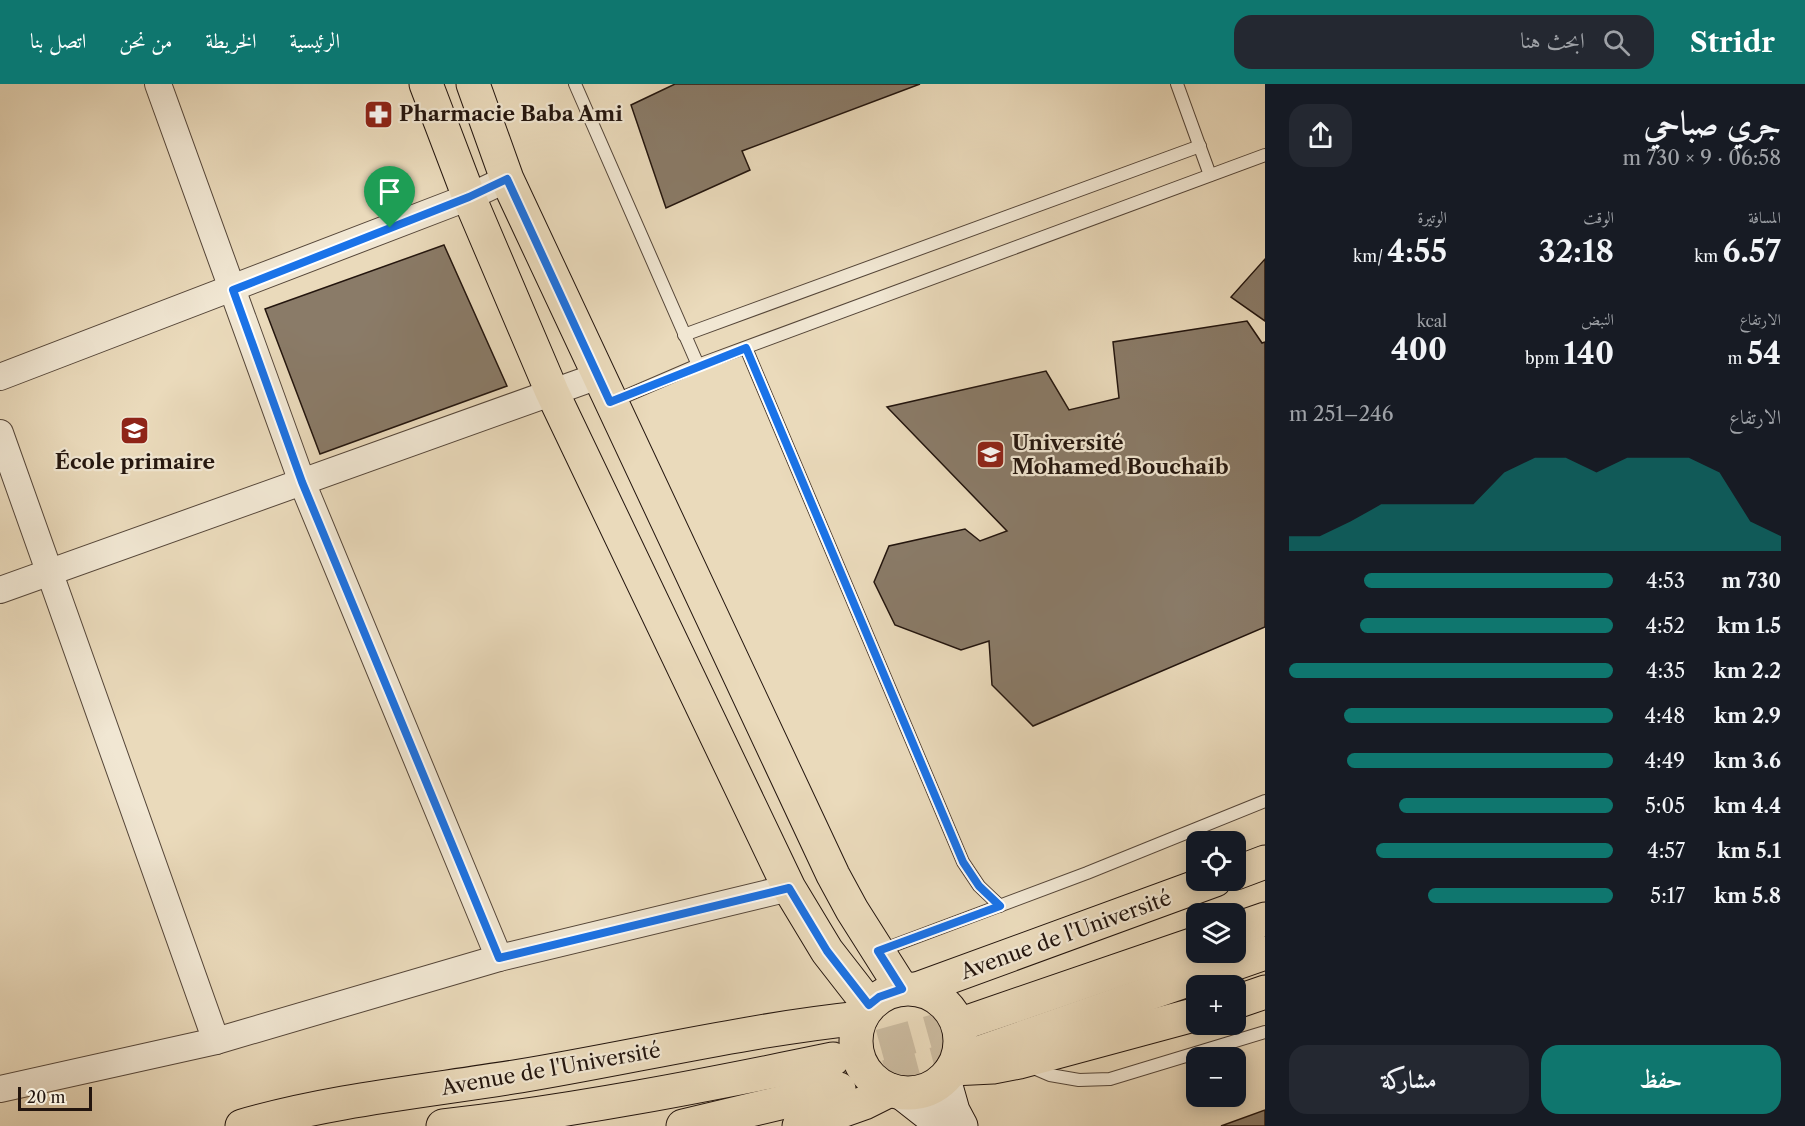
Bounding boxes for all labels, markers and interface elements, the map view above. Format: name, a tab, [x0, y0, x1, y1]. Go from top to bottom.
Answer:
search box	[1234, 15, 1654, 69]
text: Stridr	[1690, 25, 1775, 59]
icon: search	[1600, 26, 1633, 59]
text: ابحث هنا	[1520, 27, 1585, 54]
text: اتصل بنا	[30, 28, 86, 53]
text: من نحن	[119, 28, 172, 53]
text: الخريطة	[205, 28, 257, 53]
text: الرئيسية	[290, 28, 340, 53]
pharmacy icon: Pharmacie Baba Ami	[362, 98, 394, 130]
place label: Pharmacie Baba Ami	[399, 101, 623, 126]
text: جري صباحي	[1644, 103, 1781, 144]
button: share	[1289, 104, 1352, 167]
text: 06:58 · 9 × 730 m	[1622, 146, 1781, 170]
pin	[364, 166, 415, 228]
icon: arrive	[373, 175, 406, 208]
text: الوتيرة	[1417, 207, 1447, 227]
text: الوقت	[1583, 207, 1614, 227]
text: المسافة	[1748, 207, 1781, 227]
text: 4:55	[1387, 233, 1447, 270]
text: 32:18	[1538, 233, 1614, 270]
text: 6.57	[1723, 233, 1781, 270]
text: /km	[1353, 246, 1387, 266]
text: km	[1694, 246, 1723, 266]
text: النبض	[1581, 309, 1614, 329]
text: الارتفاع	[1739, 309, 1781, 329]
text: kcal	[1417, 311, 1447, 331]
text: 400	[1391, 331, 1447, 368]
text: 140	[1564, 335, 1614, 372]
text: 54	[1747, 335, 1781, 372]
text: bpm	[1525, 348, 1564, 368]
text: m	[1727, 348, 1747, 368]
text: 246–251 m	[1289, 402, 1393, 426]
text: الارتفاع	[1729, 405, 1781, 429]
school or university icon: École primaire	[119, 415, 151, 447]
place label: Université Mohamed Bouchaib	[1012, 430, 1229, 479]
school or university icon: Université Mohamed Bouchaib	[975, 439, 1007, 471]
place label: École primaire	[55, 449, 215, 474]
text: 4:53	[1646, 569, 1685, 593]
text: 730 m	[1722, 569, 1781, 593]
text: 4:52	[1645, 614, 1685, 638]
text: 1.5 km	[1717, 614, 1781, 638]
text: 4:35	[1646, 659, 1685, 683]
text: 2.2 km	[1714, 659, 1781, 683]
text: 4:48	[1644, 704, 1685, 728]
text: 2.9 km	[1714, 704, 1781, 728]
text: 4:49	[1645, 749, 1685, 773]
text: 3.6 km	[1714, 749, 1781, 773]
text: 5:05	[1645, 794, 1685, 818]
text: 4.4 km	[1714, 794, 1781, 818]
map controls	[1186, 831, 1246, 1107]
button: locate	[1186, 831, 1246, 891]
text: 4:57	[1647, 839, 1685, 863]
text: 5.1 km	[1717, 839, 1781, 863]
text: 5:17	[1650, 884, 1685, 908]
text: 5.8 km	[1714, 884, 1781, 908]
street label: Avenue de l'Université	[956, 885, 1175, 985]
button: layers	[1186, 903, 1246, 963]
button: +	[1186, 975, 1246, 1035]
street label: Avenue de l'Université	[438, 1037, 663, 1100]
button: مشاركة	[1289, 1045, 1529, 1114]
button: حفظ	[1541, 1045, 1781, 1114]
button: −	[1186, 1047, 1246, 1107]
scale bar	[18, 1084, 92, 1112]
text: 20 m	[27, 1087, 66, 1107]

